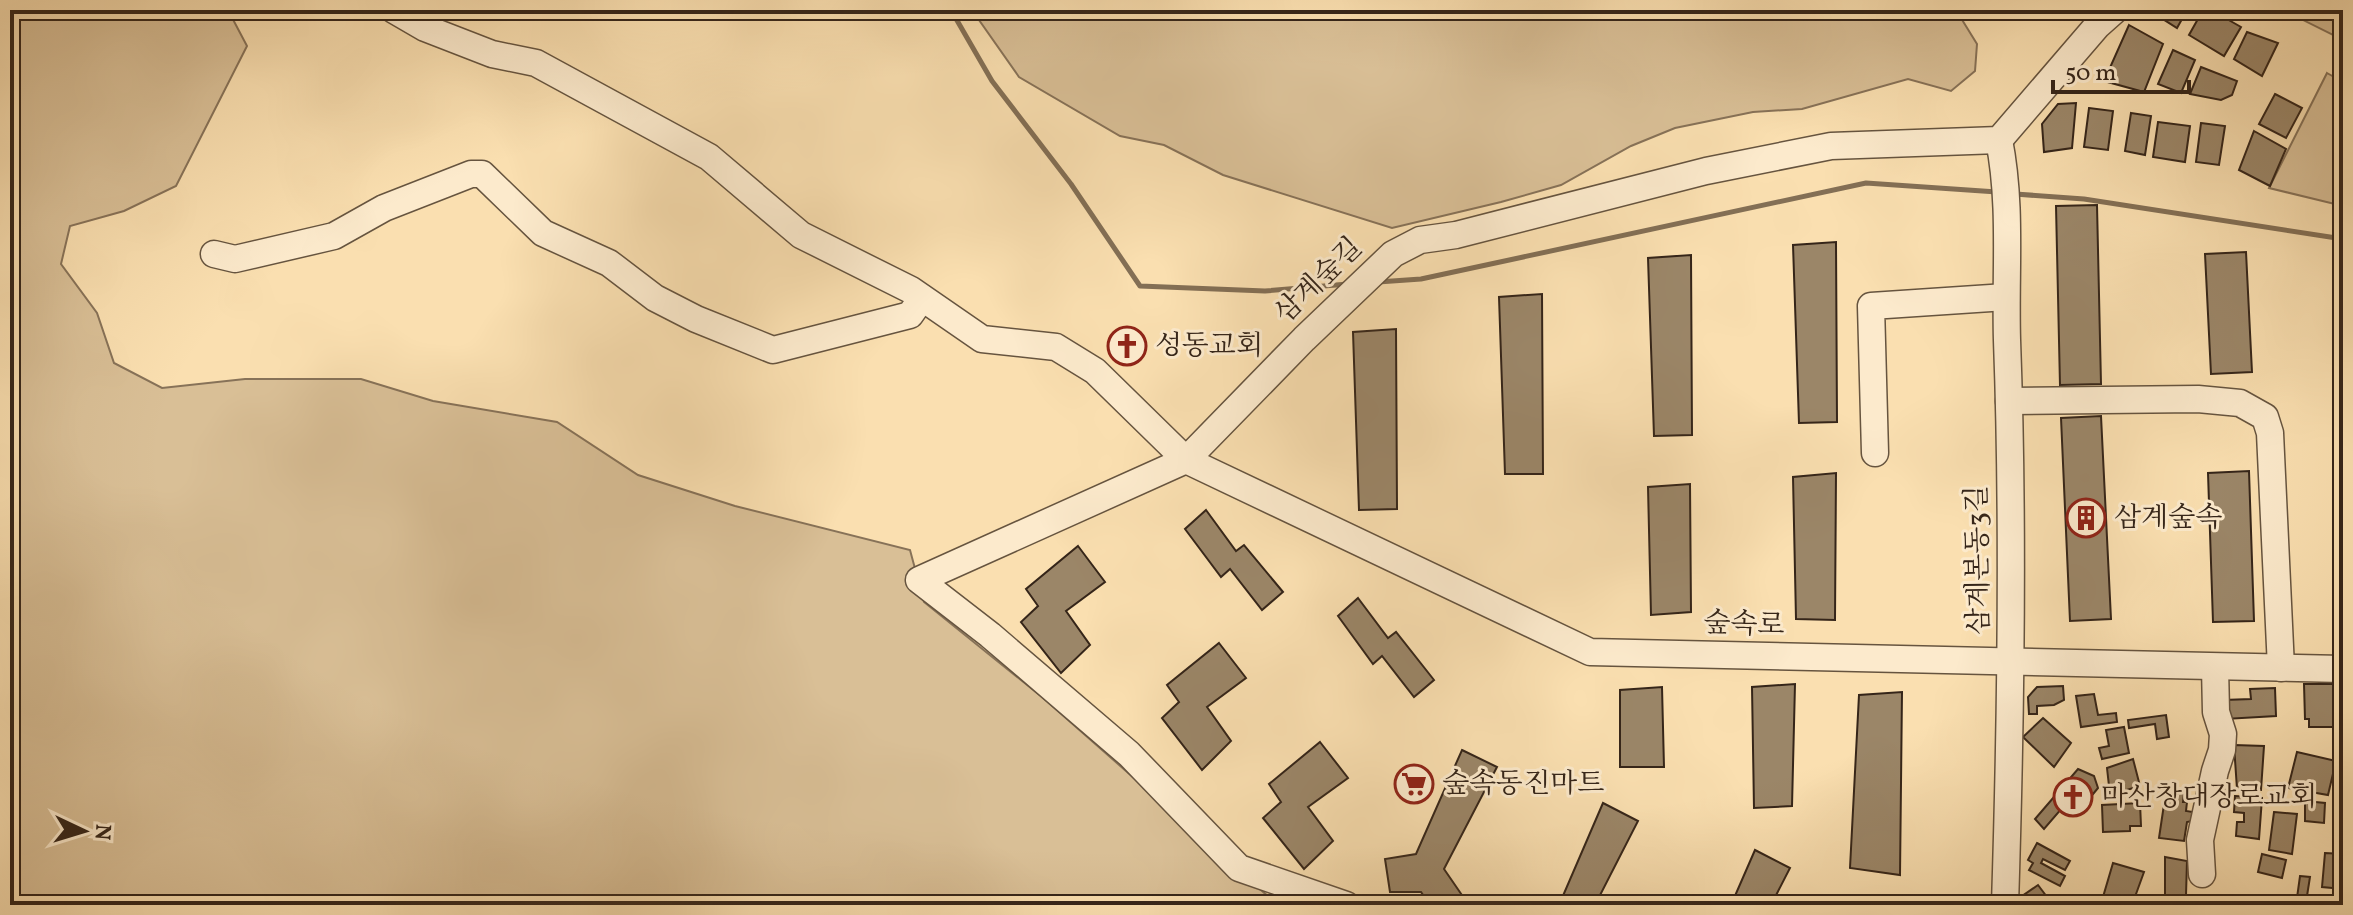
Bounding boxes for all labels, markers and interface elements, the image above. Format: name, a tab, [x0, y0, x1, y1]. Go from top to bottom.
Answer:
scale bar	[2053, 44, 2189, 94]
text: 50 m	[2065, 57, 2117, 91]
street label: 삼계숲길	[1267, 229, 1371, 333]
church icon: 성동교회	[1106, 325, 1148, 367]
place label: 성동교회	[1155, 327, 1263, 366]
street label: 삼계본동3길	[1958, 485, 2000, 635]
building icon: 삼계숲속	[2065, 497, 2107, 539]
place label: 삼계숲속	[2114, 499, 2222, 538]
street label: 숲속로	[1703, 604, 1785, 646]
supermarket icon: 숲속동진마트	[1393, 763, 1435, 805]
place label: 숲속동진마트	[1442, 765, 1604, 804]
church icon: 마산창대장로교회	[2052, 776, 2094, 818]
place label: 마산창대장로교회	[2101, 778, 2317, 817]
north arrow	[44, 791, 124, 871]
text: N	[85, 823, 117, 841]

